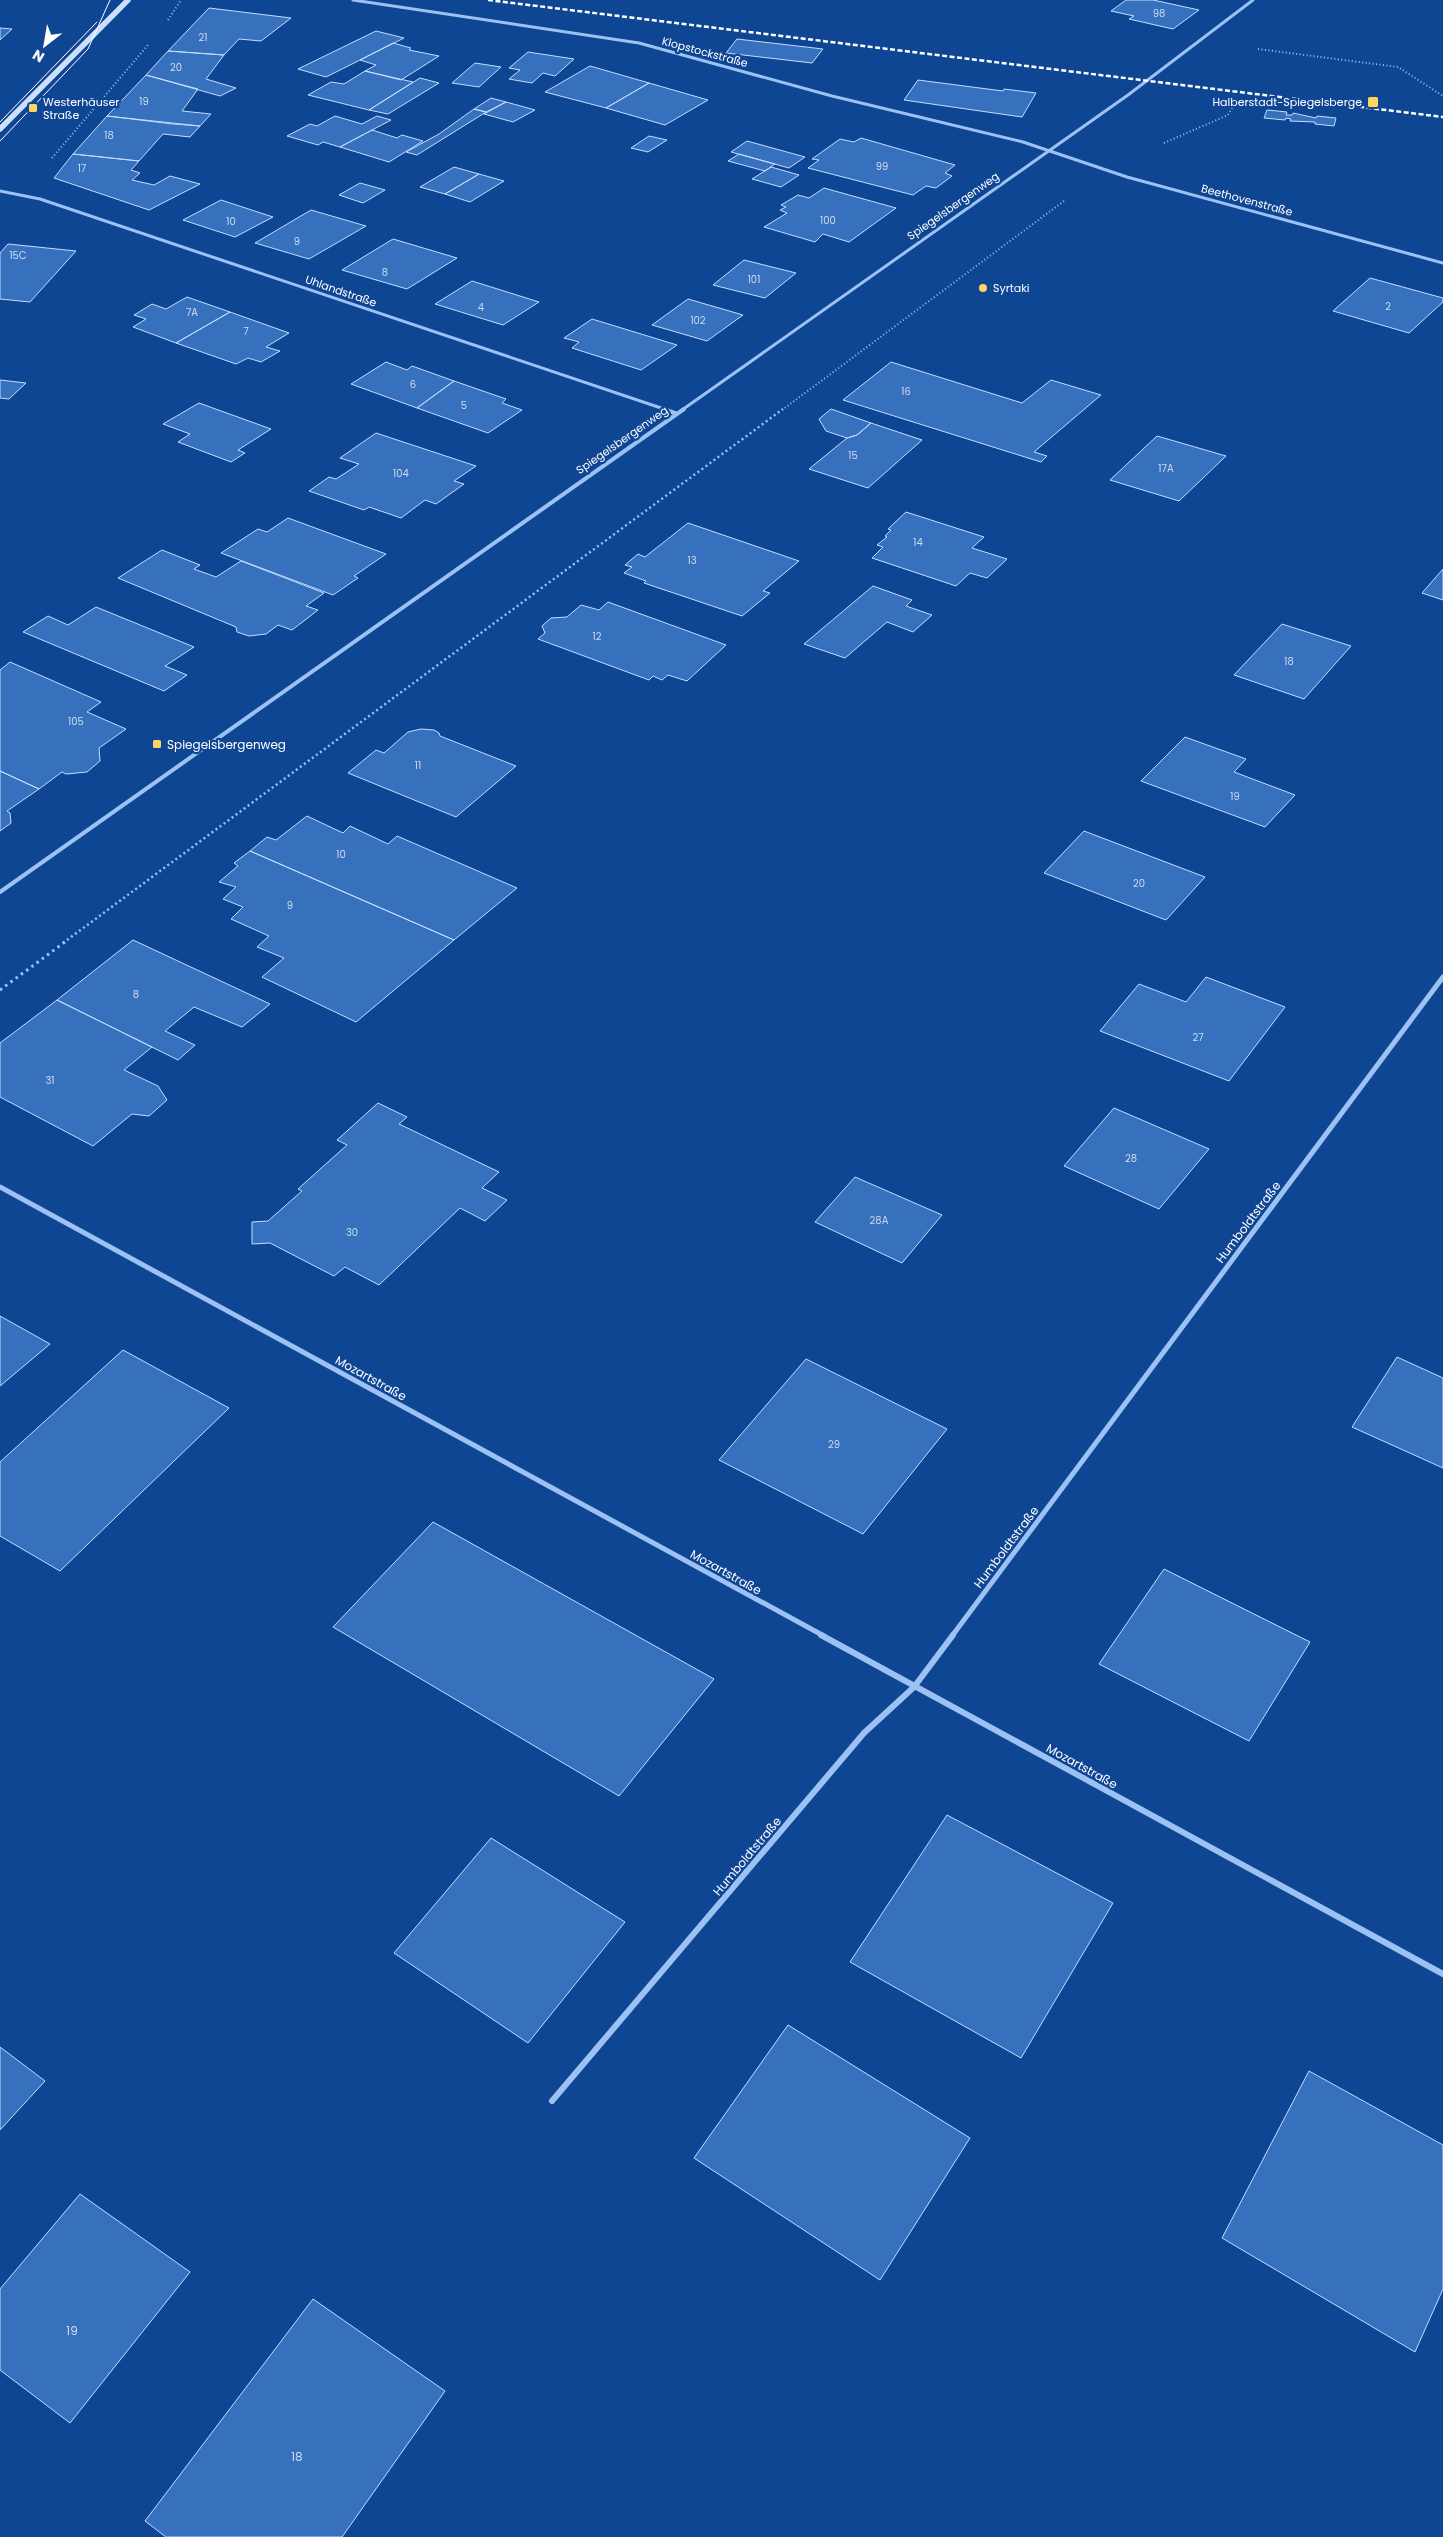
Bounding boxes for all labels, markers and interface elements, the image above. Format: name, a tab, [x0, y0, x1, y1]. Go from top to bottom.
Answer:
house number: 98	[1153, 6, 1165, 21]
north arrow	[20, 20, 70, 70]
house number: 21	[199, 30, 207, 45]
street label: Klopstockstraße	[660, 33, 750, 71]
text: N	[29, 45, 48, 67]
house number: 20	[170, 60, 182, 75]
place label: Westerhäuser Straße	[43, 94, 119, 123]
house number: 19	[139, 94, 149, 109]
place label: Halberstadt-Spiegelsberge	[1212, 94, 1362, 110]
marker: Halberstadt-Spiegelsberge	[1366, 95, 1380, 109]
marker: Westerhäuser Straße	[27, 102, 39, 114]
house number: 18	[104, 128, 114, 143]
house number: 99	[876, 159, 888, 174]
house number: 17	[78, 161, 87, 176]
street label: Spiegelsbergenweg	[904, 168, 1002, 244]
street label: Beethovenstraße	[1199, 180, 1295, 220]
house number: 100	[820, 213, 836, 228]
house number: 10	[226, 214, 236, 229]
house number: 9	[294, 234, 300, 249]
house number: 15C	[9, 248, 27, 263]
house number: 8	[382, 265, 388, 280]
street label: Uhlandstraße	[303, 271, 379, 311]
house number: 101	[748, 272, 760, 287]
place label: Syrtaki	[993, 280, 1030, 296]
marker: Syrtaki	[977, 282, 989, 294]
house number: 2	[1385, 299, 1391, 314]
house number: 4	[478, 300, 484, 315]
house number: 7A	[186, 305, 198, 320]
house number: 102	[690, 313, 706, 328]
house number: 7	[243, 324, 249, 339]
house number: 6	[410, 377, 416, 392]
house number: 16	[901, 384, 911, 399]
house number: 5	[461, 398, 467, 413]
street label: Spiegelsbergenweg	[573, 402, 671, 478]
house number: 15	[848, 448, 858, 463]
house number: 17A	[1158, 461, 1174, 476]
house number: 104	[393, 466, 409, 481]
house number: 14	[913, 535, 923, 550]
house number: 13	[687, 553, 697, 568]
house number: 12	[593, 629, 602, 644]
house number: 18	[1284, 654, 1294, 669]
house number: 105	[68, 714, 84, 729]
place label: Spiegelsbergenweg	[167, 736, 286, 753]
marker: Spiegelsbergenweg	[151, 738, 163, 750]
house number: 11	[415, 758, 421, 773]
house number: 19	[1230, 789, 1240, 804]
house number: 10	[336, 847, 346, 862]
house number: 20	[1133, 876, 1145, 891]
house number: 9	[287, 898, 293, 913]
house number: 8	[133, 987, 139, 1002]
house number: 27	[1192, 1030, 1204, 1045]
house number: 31	[45, 1073, 55, 1088]
house number: 28	[1125, 1151, 1137, 1166]
street label: Humboldtstraße	[1212, 1178, 1284, 1266]
house number: 28A	[870, 1213, 889, 1228]
house number: 30	[346, 1225, 358, 1240]
street label: Mozartstraße	[332, 1351, 410, 1405]
house number: 29	[828, 1437, 840, 1452]
street label: Humboldtstraße	[970, 1503, 1042, 1591]
street label: Mozartstraße	[687, 1545, 765, 1599]
street label: Mozartstraße	[1043, 1739, 1121, 1793]
street label: Humboldtstraße	[709, 1813, 785, 1899]
house number: 19	[66, 2322, 78, 2339]
house number: 18	[291, 2448, 303, 2465]

